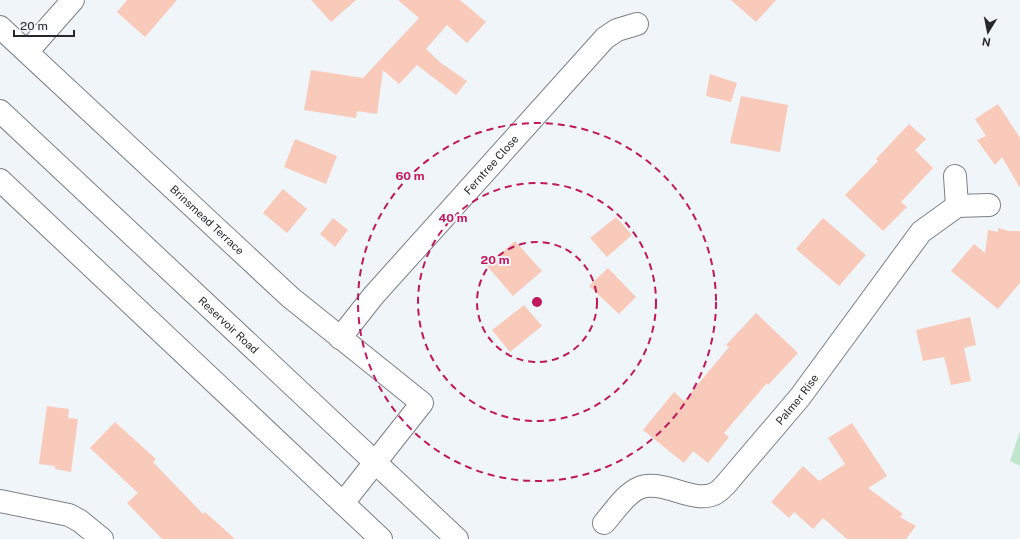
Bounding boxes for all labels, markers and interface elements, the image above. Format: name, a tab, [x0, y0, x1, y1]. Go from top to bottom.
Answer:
scale bar	[14, 12, 74, 38]
north arrow	[968, 12, 1008, 52]
text: 20 m	[20, 19, 48, 33]
text: N	[981, 35, 992, 49]
street label: Ferntree Close	[461, 133, 521, 197]
text: 60 m	[395, 169, 425, 183]
street label: Brinsmead Terrace	[168, 183, 246, 257]
text: 40 m	[438, 211, 468, 225]
text: 20 m	[481, 253, 510, 267]
street label: Reservoir Road	[196, 294, 261, 356]
centre of rings	[530, 295, 544, 309]
street label: Palmer Rise	[773, 372, 821, 427]

